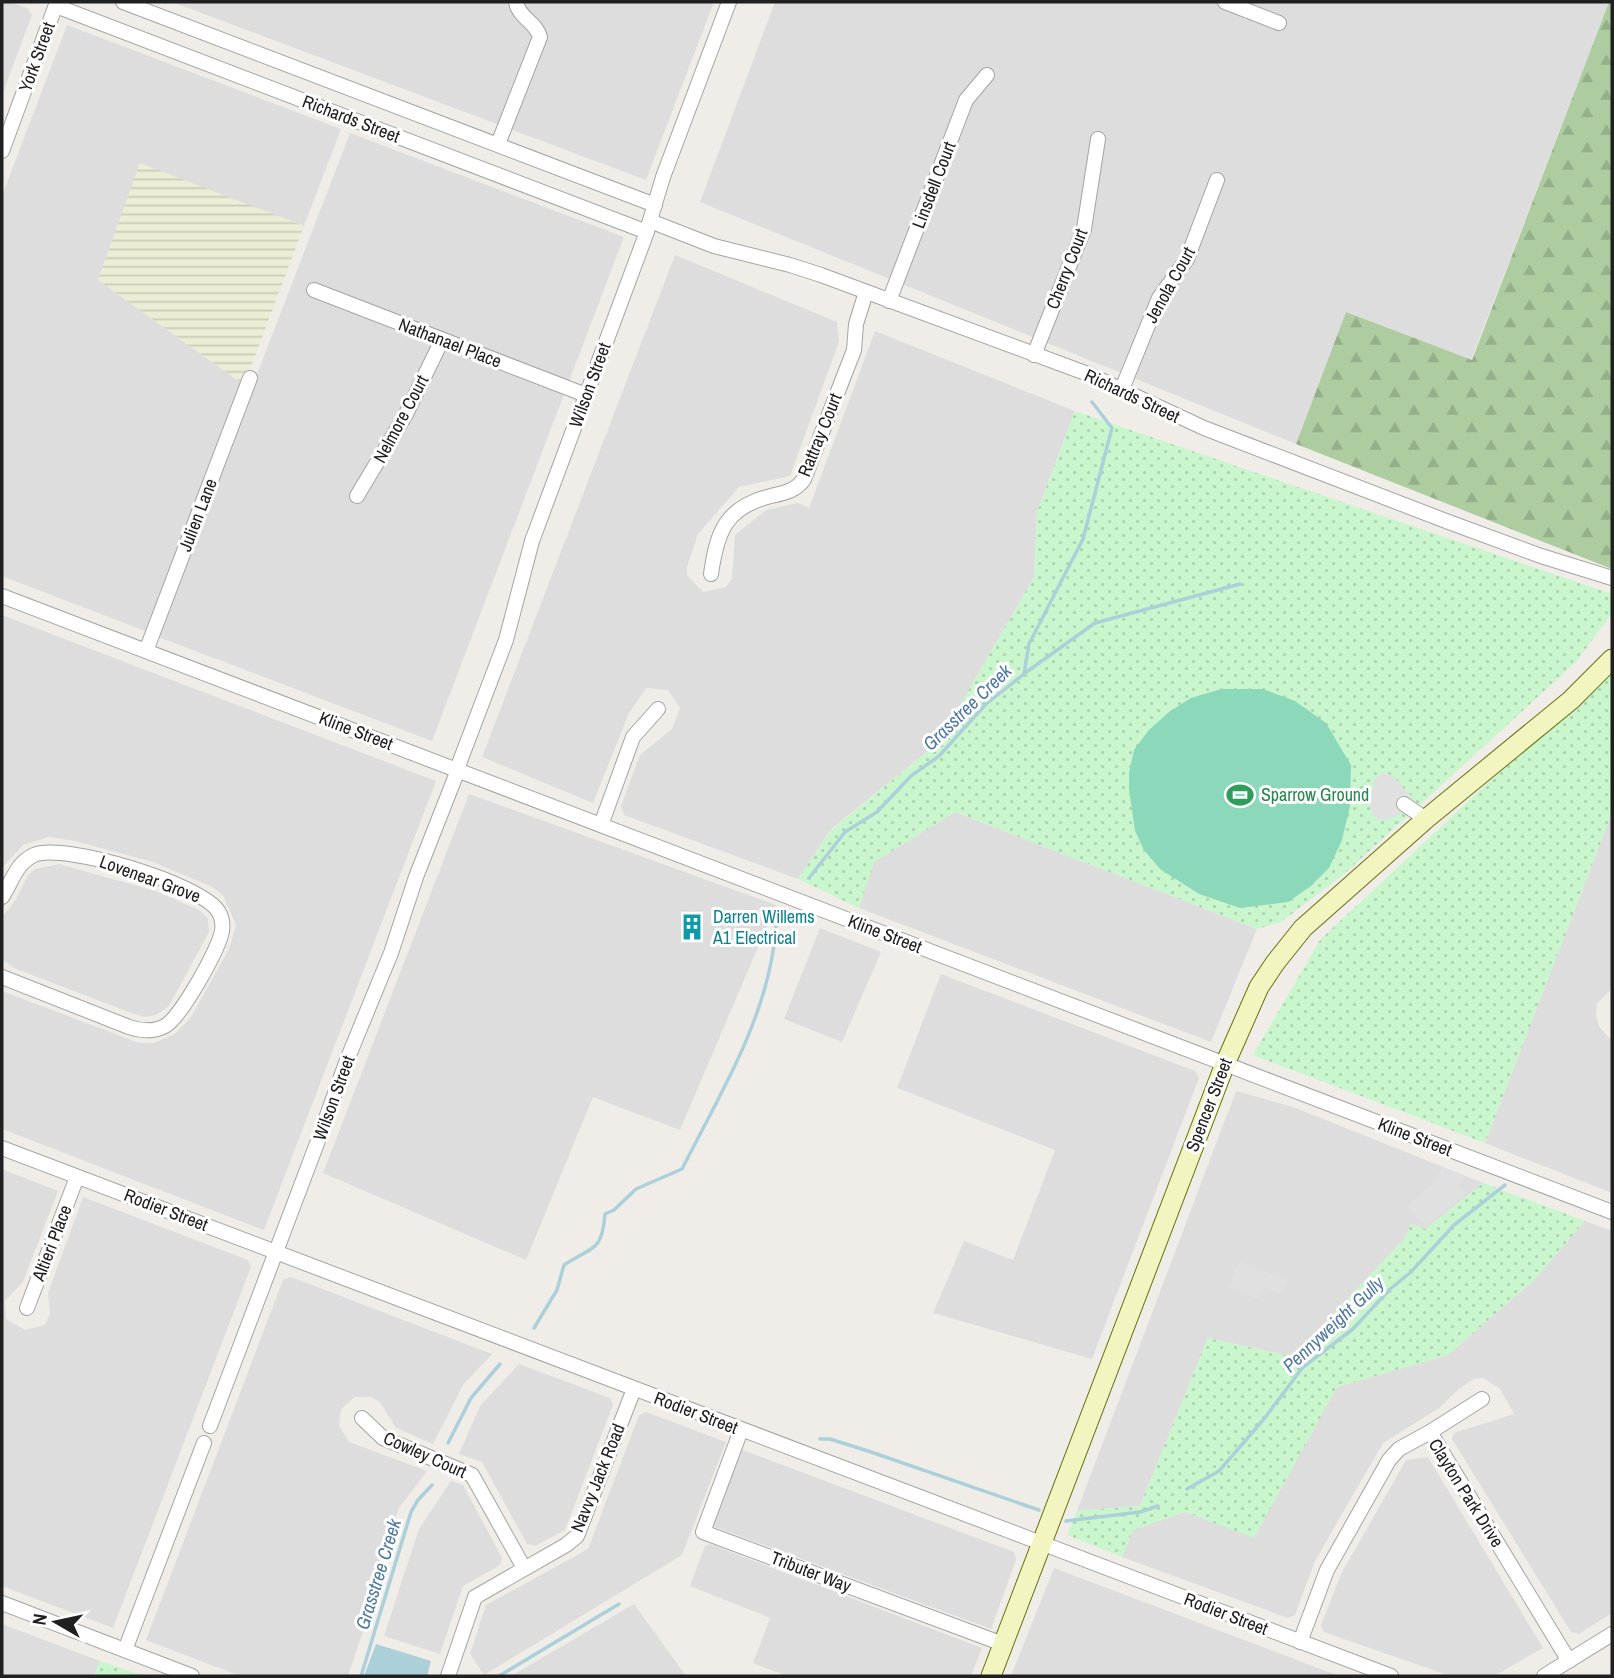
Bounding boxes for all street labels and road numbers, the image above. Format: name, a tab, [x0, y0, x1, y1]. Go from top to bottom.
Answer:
street label: York Street	[12, 18, 61, 95]
street label: Richards Street	[299, 88, 404, 149]
street label: Linsdell Court	[906, 138, 962, 232]
street label: Cherry Court	[1040, 225, 1093, 313]
street label: Jenola Court	[1138, 242, 1201, 327]
street label: Nathanael Place	[395, 311, 505, 374]
street label: Wilson Street	[563, 339, 616, 431]
street label: Richards Street	[1080, 363, 1184, 429]
street label: Nelmore Court	[367, 371, 434, 467]
street label: Rattray Court	[792, 389, 848, 480]
street label: Julien Lane	[172, 475, 223, 555]
street label: Kline Street	[316, 705, 397, 756]
street label: Lovenear Grove	[96, 849, 204, 908]
street label: Kline Street	[845, 908, 926, 959]
street label: Wilson Street	[307, 1052, 360, 1144]
street label: Spencer Street	[1179, 1054, 1238, 1155]
street label: Kline Street	[1375, 1111, 1456, 1162]
street label: Rodier Street	[121, 1182, 212, 1237]
street label: Altieri Place	[25, 1201, 77, 1285]
street label: Rodier Street	[651, 1385, 742, 1440]
street label: Navvy Jack Road	[564, 1420, 631, 1536]
street label: Cowley Court	[380, 1425, 471, 1484]
street label: Clayton Park Drive	[1423, 1434, 1510, 1552]
street label: Tributer Way	[767, 1545, 856, 1599]
street label: Rodier Street	[1181, 1586, 1272, 1641]

